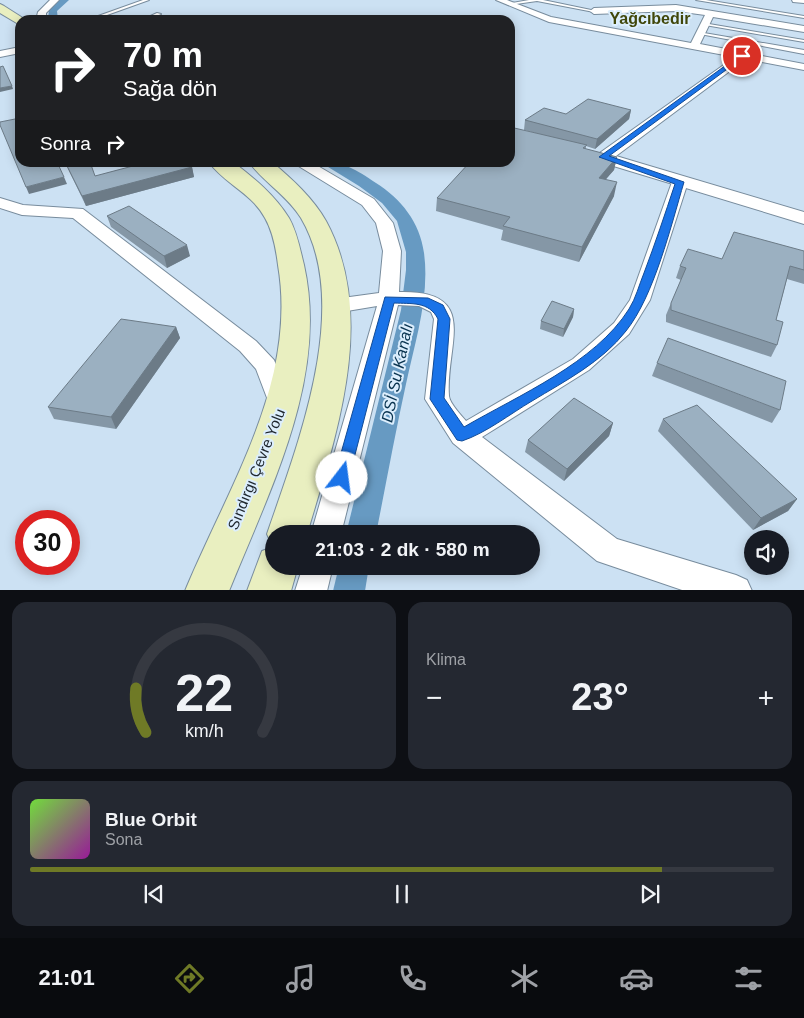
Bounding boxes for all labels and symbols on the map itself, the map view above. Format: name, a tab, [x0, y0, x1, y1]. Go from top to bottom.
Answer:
district label: Yağcıbedir	[610, 10, 690, 27]
pin	[721, 35, 763, 77]
water label: DSİ Su Kanalı	[377, 322, 416, 424]
street label: Sındırgı Çevre Yolu	[224, 406, 288, 532]
position arrow	[315, 451, 367, 503]
speed limit sign: 30	[15, 510, 80, 575]

